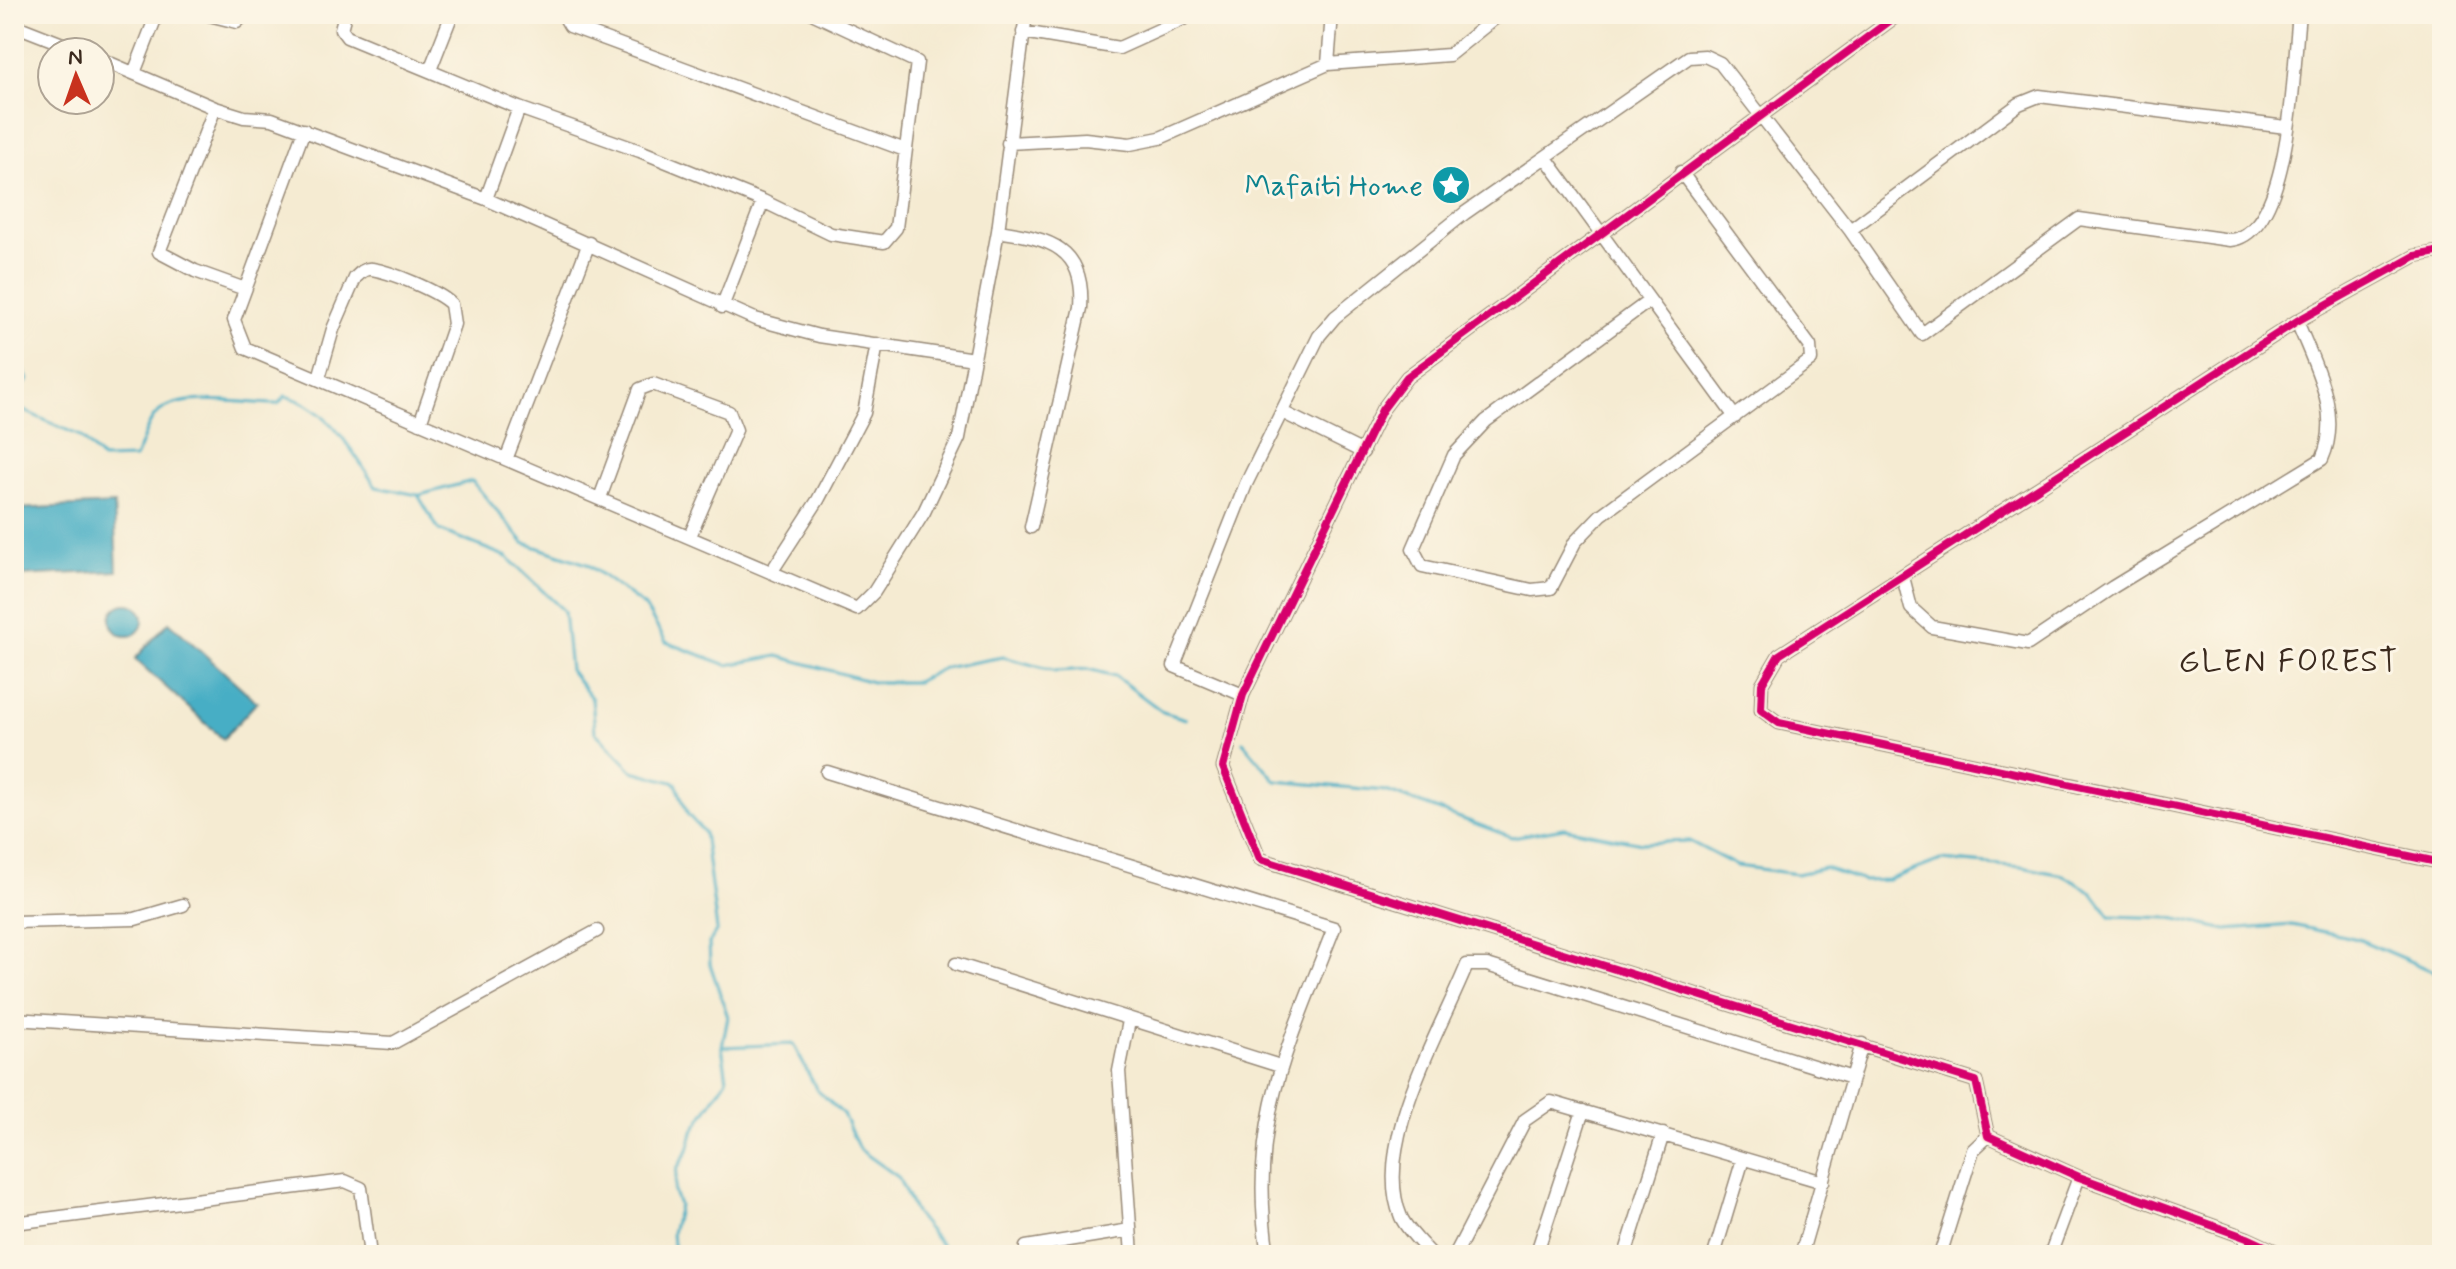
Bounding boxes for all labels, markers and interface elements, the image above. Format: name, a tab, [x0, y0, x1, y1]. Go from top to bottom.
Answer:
north arrow	[36, 36, 116, 116]
text: N	[68, 44, 83, 72]
place icon: Mafaiti Home	[1430, 164, 1472, 206]
place label: Mafaiti Home	[1244, 167, 1423, 206]
district label: GLEN FOREST	[2178, 641, 2400, 683]

